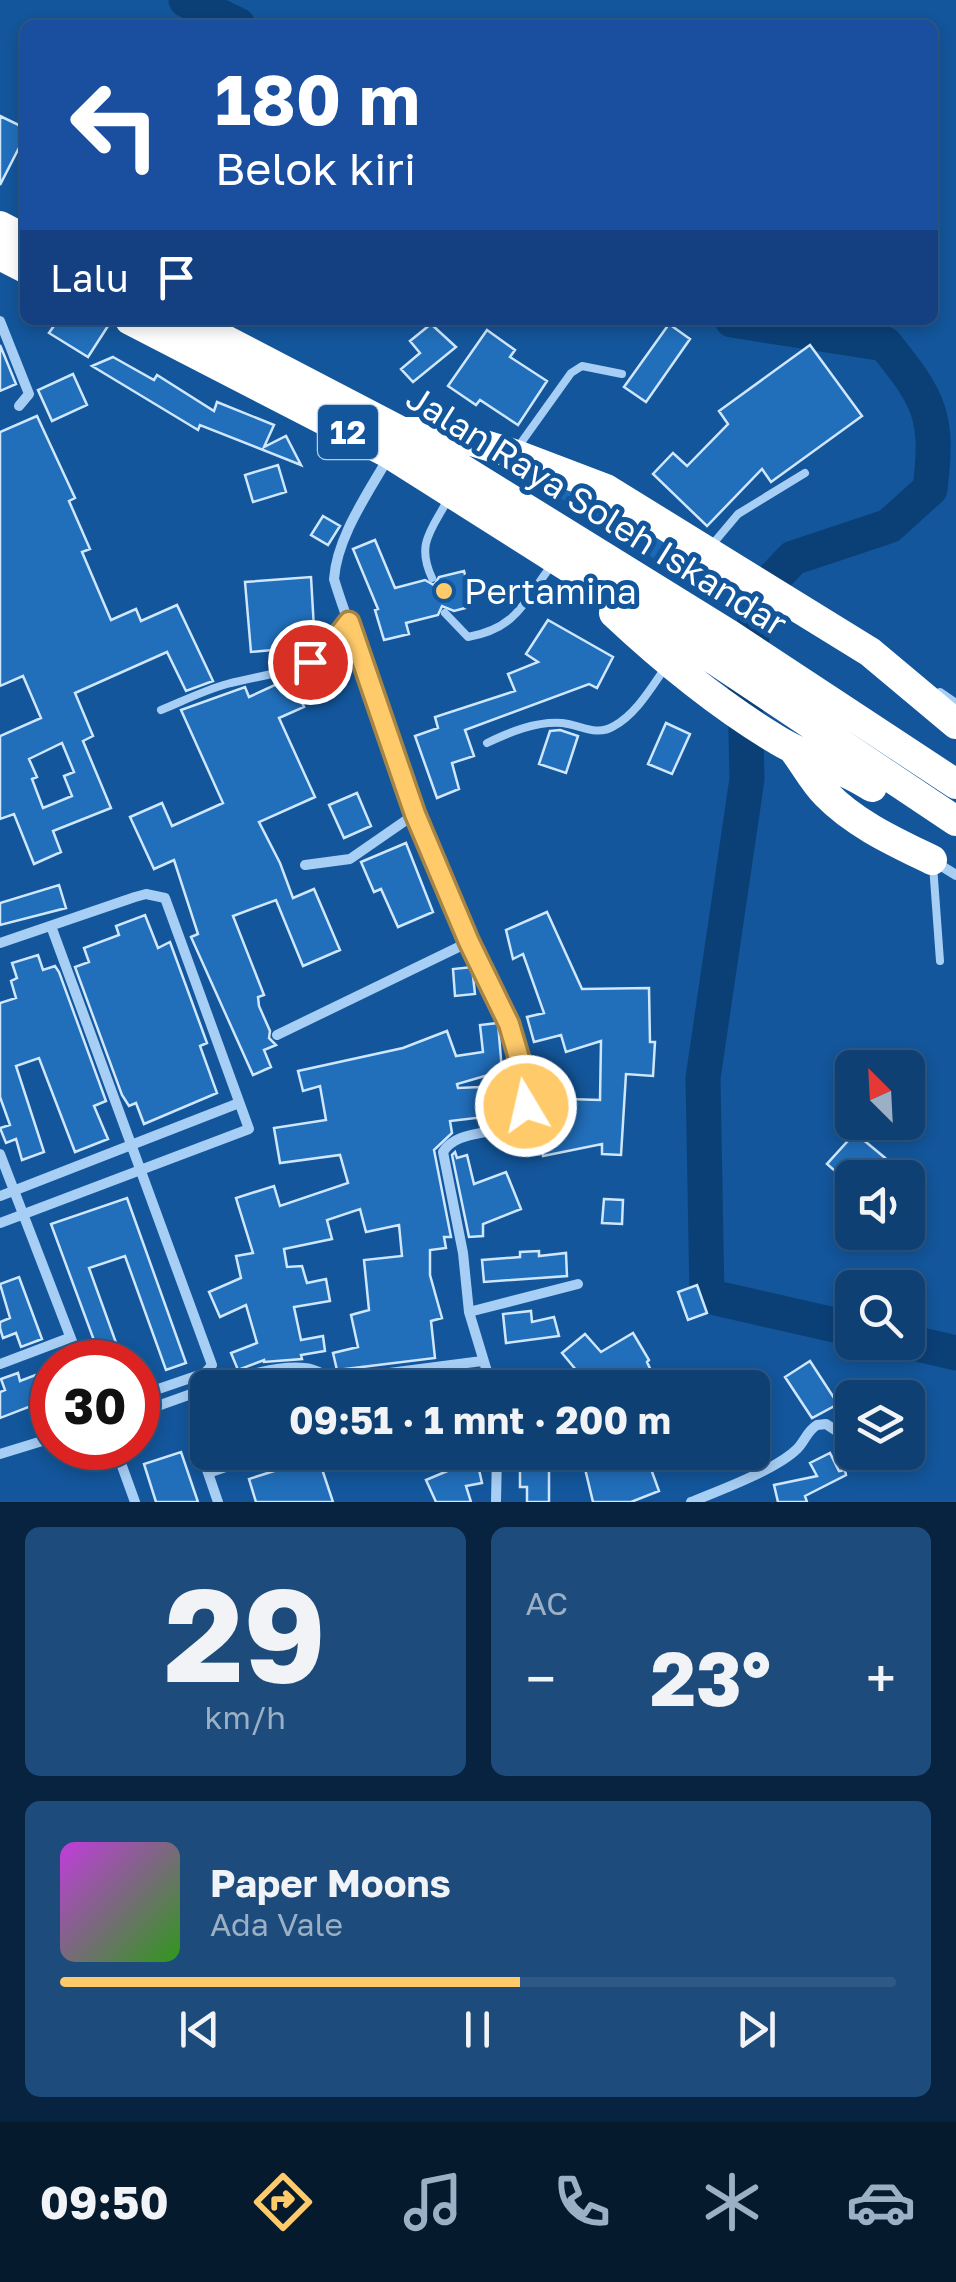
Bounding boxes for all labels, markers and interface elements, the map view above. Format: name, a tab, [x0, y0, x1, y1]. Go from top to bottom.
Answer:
text: 180 m	[215, 56, 420, 140]
icon: left	[50, 60, 180, 190]
text: Belok kiri	[215, 141, 416, 195]
icon: arrive	[149, 250, 204, 305]
text: Lalu	[50, 255, 129, 300]
street label: Jalan Raya Soleh Iskandar	[399, 376, 795, 644]
road number: 12	[318, 405, 378, 459]
place label: Pertamina	[464, 570, 637, 612]
marker: Pertamina	[433, 580, 455, 602]
pin	[268, 620, 353, 705]
icon: arrive	[283, 635, 338, 690]
north arrow	[835, 1050, 925, 1140]
map controls	[835, 1050, 925, 1470]
position arrow	[474, 1054, 578, 1158]
button: sound	[835, 1160, 925, 1250]
button: search	[835, 1270, 925, 1360]
speed limit sign: 30	[30, 1340, 160, 1470]
button: layers	[835, 1380, 925, 1470]
text: 09:51 · 1 mnt · 200 m	[289, 1397, 671, 1442]
text: 29	[164, 1555, 326, 1711]
text: AC	[526, 1584, 568, 1622]
text: 23°	[650, 1632, 771, 1723]
text: −	[526, 1645, 556, 1711]
text: +	[866, 1645, 896, 1711]
text: km/h	[205, 1698, 286, 1736]
text: Paper Moons	[210, 1860, 451, 1905]
text: Ada Vale	[210, 1905, 343, 1943]
icon: previous	[172, 2002, 227, 2057]
icon: pause	[450, 2002, 505, 2057]
icon: next	[729, 2002, 784, 2057]
icon: directions	[248, 2167, 318, 2237]
icon: music	[398, 2167, 468, 2237]
icon: phone	[547, 2167, 617, 2237]
icon: climate	[697, 2167, 767, 2237]
icon: car	[846, 2167, 916, 2237]
text: 09:50	[40, 2175, 169, 2229]

